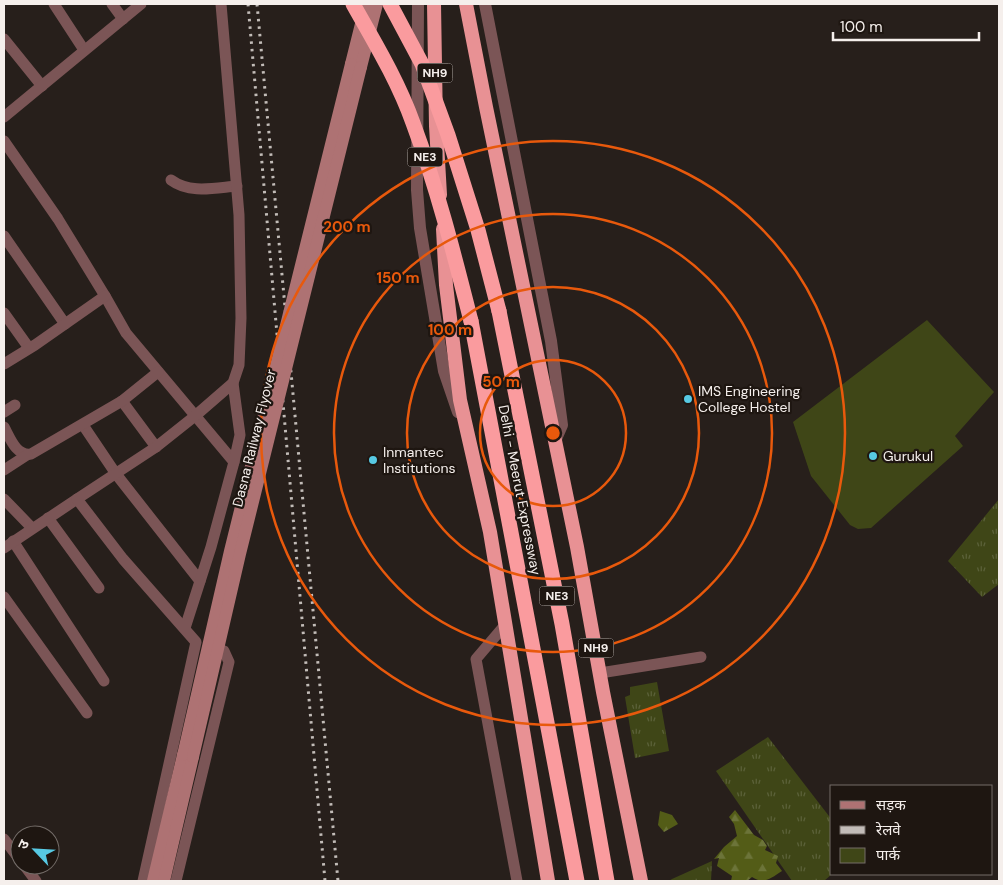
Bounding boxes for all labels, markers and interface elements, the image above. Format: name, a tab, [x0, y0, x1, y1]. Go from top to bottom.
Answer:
scale bar	[833, 10, 979, 42]
text: 100 m	[840, 17, 883, 37]
road number: NH9	[418, 64, 452, 82]
road number: NE3	[408, 148, 442, 166]
text: 200 m	[323, 217, 371, 237]
text: 150 m	[377, 268, 420, 288]
text: 100 m	[428, 320, 472, 340]
street label: Dasna Railway Flyover	[228, 367, 280, 509]
text: 50 m	[482, 372, 520, 392]
place label: IMS Engineering College Hostel	[698, 382, 801, 416]
marker: IMS Engineering College Hostel	[682, 393, 694, 405]
street label: Delhi - Meerut Expressway	[495, 403, 545, 577]
centre of rings	[544, 424, 562, 442]
place label: Inmantec Institutions	[383, 443, 456, 477]
place label: Gurukul	[883, 447, 933, 465]
marker: Gurukul	[867, 450, 879, 462]
marker: Inmantec Institutions	[367, 454, 379, 466]
road number: NE3	[540, 586, 574, 606]
road number: NH9	[578, 638, 614, 658]
legend	[830, 785, 993, 875]
text: सड़क	[876, 795, 906, 815]
text: रेलवे	[875, 820, 901, 840]
north arrow	[10, 825, 60, 875]
text: उ	[13, 836, 33, 852]
text: पार्क	[876, 845, 900, 865]

